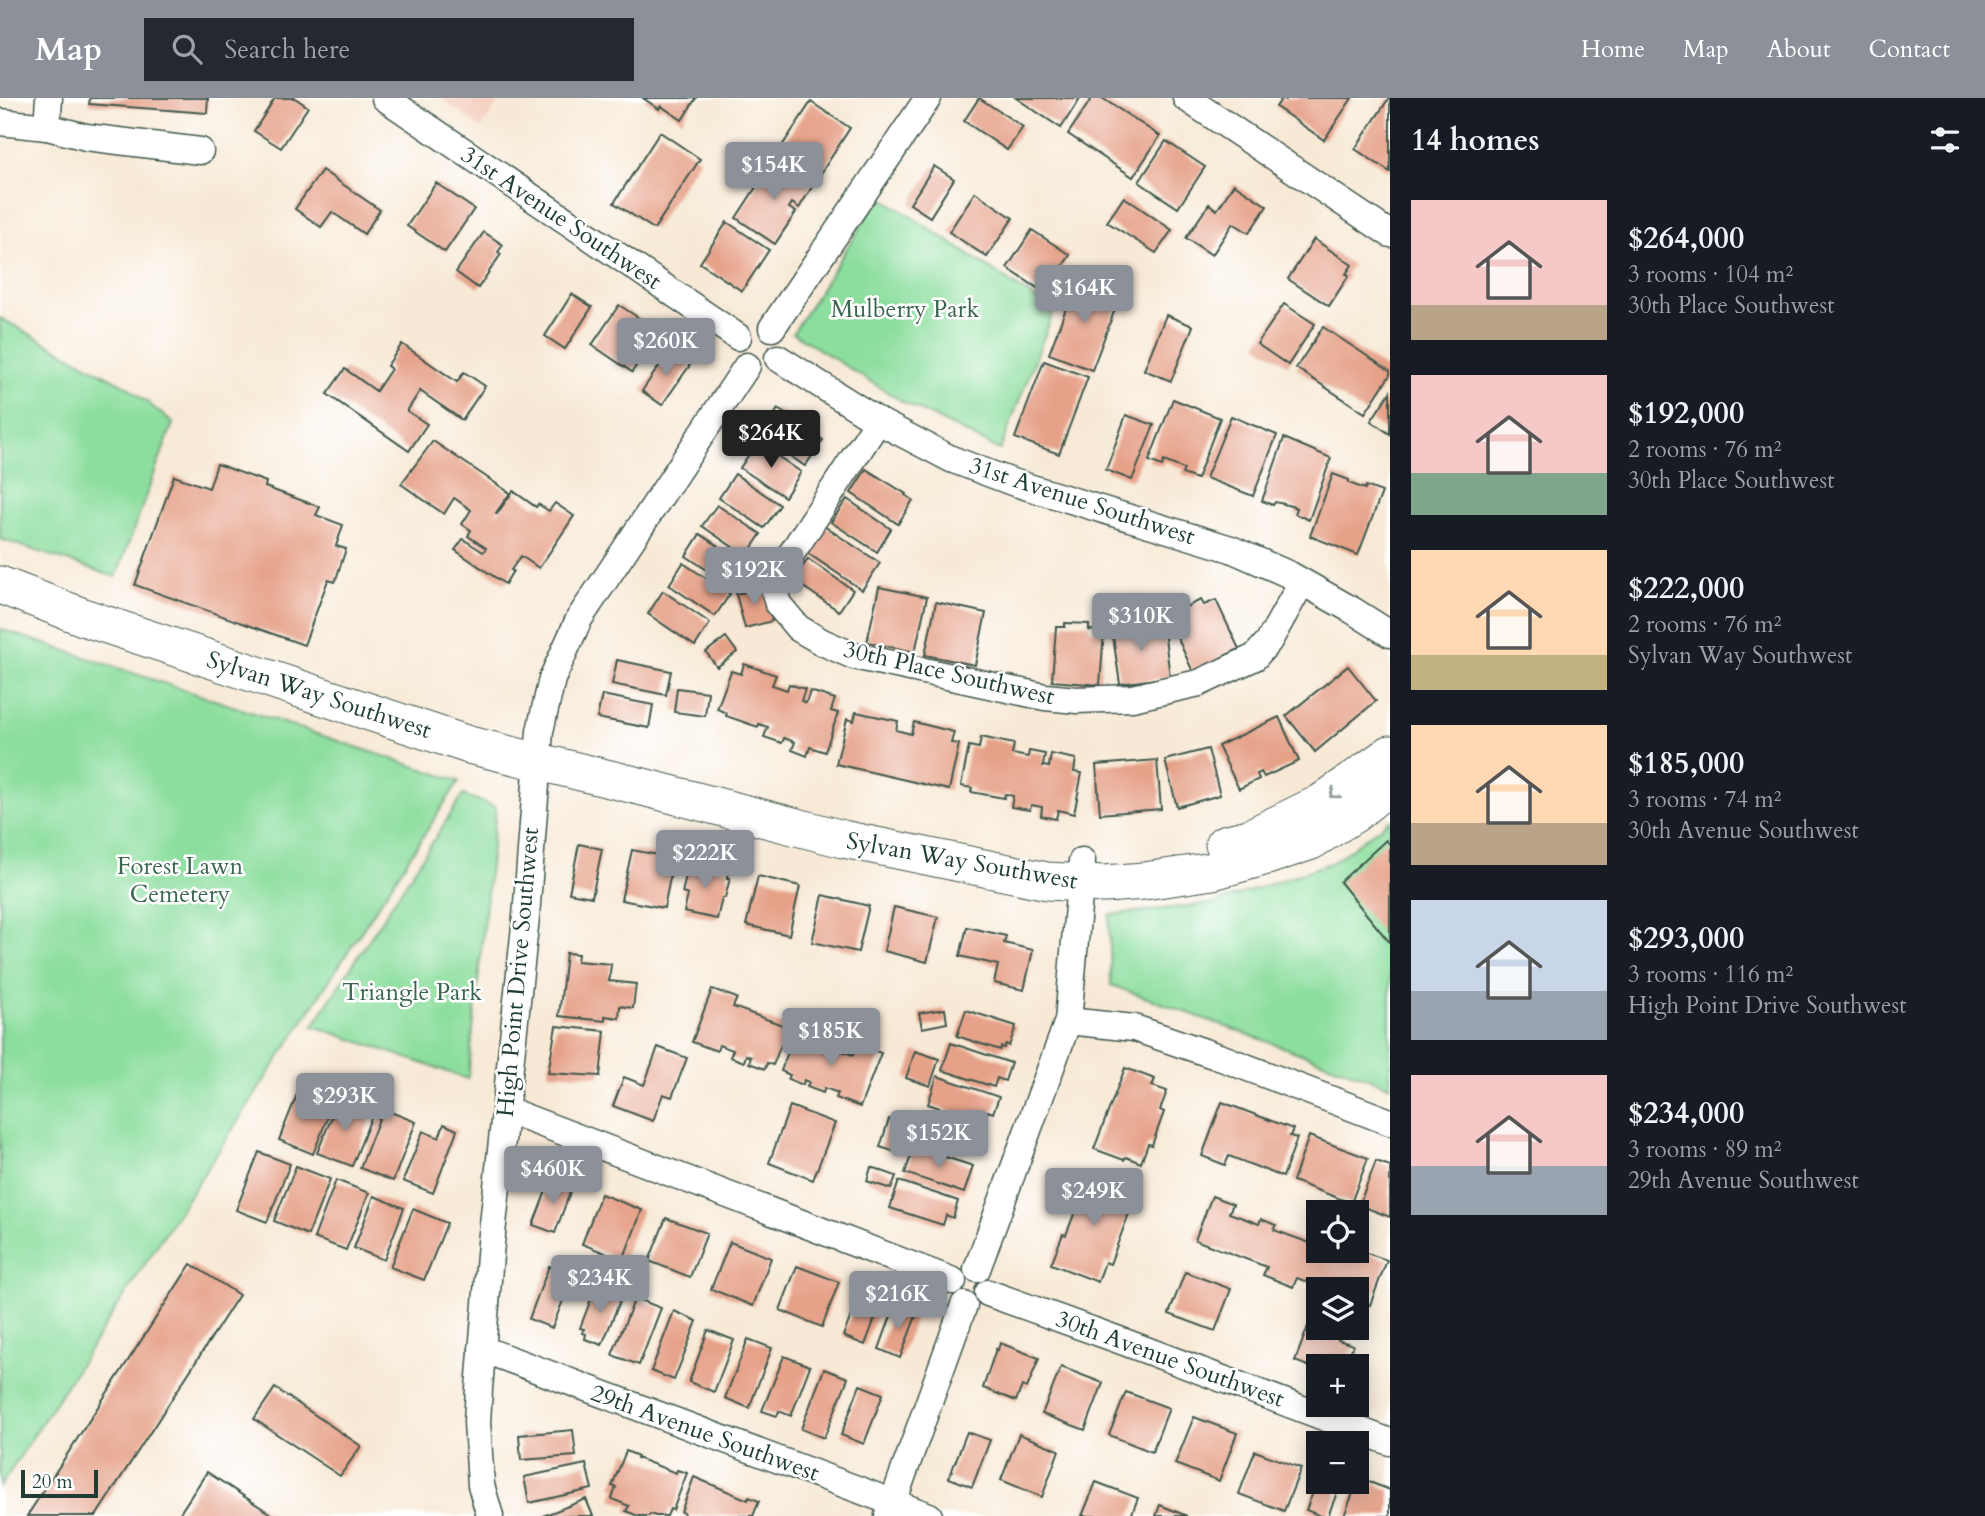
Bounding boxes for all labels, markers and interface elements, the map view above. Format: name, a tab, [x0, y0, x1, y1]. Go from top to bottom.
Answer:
search box	[144, 18, 634, 81]
text: Map	[35, 27, 102, 72]
icon: search	[168, 30, 206, 68]
text: Search here	[224, 32, 350, 67]
text: Home	[1581, 33, 1645, 66]
text: Map	[1683, 33, 1729, 66]
text: About	[1767, 33, 1831, 66]
text: Contact	[1869, 33, 1950, 66]
text: 14 homes	[1411, 120, 1540, 161]
icon: filters	[1926, 121, 1964, 159]
street label: 31st Avenue Southwest	[454, 138, 668, 298]
pin: $154K	[725, 142, 823, 202]
text: $154K	[741, 149, 807, 180]
text: $264,000	[1628, 218, 1744, 259]
icon: home	[1467, 228, 1551, 312]
text: 3 rooms · 104 m²	[1628, 259, 1793, 290]
pin: $164K	[1035, 266, 1133, 325]
text: $164K	[1051, 272, 1117, 303]
text: 30th Place Southwest	[1628, 290, 1834, 321]
park label: Mulberry Park	[831, 293, 979, 326]
pin: $260K	[617, 318, 715, 378]
text: $260K	[633, 325, 699, 356]
text: $192,000	[1628, 393, 1744, 434]
icon: home	[1467, 403, 1551, 487]
pin: $264K	[722, 410, 820, 470]
text: $264K	[738, 417, 804, 448]
text: 2 rooms · 76 m²	[1628, 434, 1781, 465]
street label: 31st Avenue Southwest	[965, 449, 1200, 553]
text: 30th Place Southwest	[1628, 465, 1834, 496]
pin: $192K	[705, 547, 803, 607]
text: $192K	[721, 554, 787, 585]
text: $222,000	[1628, 568, 1744, 609]
icon: home	[1467, 578, 1551, 662]
pin: $310K	[1092, 594, 1190, 653]
text: $310K	[1108, 600, 1174, 631]
text: 2 rooms · 76 m²	[1628, 609, 1781, 640]
street label: 30th Place Southwest	[840, 633, 1058, 713]
text: Sylvan Way Southwest	[1628, 640, 1852, 671]
street label: Sylvan Way Southwest	[203, 643, 436, 747]
text: $185,000	[1628, 743, 1744, 784]
icon: home	[1467, 753, 1551, 837]
text: 3 rooms · 74 m²	[1628, 784, 1781, 815]
one-way arrow	[1329, 786, 1342, 798]
text: 30th Avenue Southwest	[1628, 815, 1859, 846]
street label: Sylvan Way Southwest	[844, 824, 1081, 898]
street label: High Point Drive Southwest	[489, 825, 547, 1118]
pin: $222K	[656, 830, 754, 890]
text: $222K	[672, 837, 738, 868]
park label: Forest Lawn Cemetery	[117, 850, 243, 911]
text: $293,000	[1628, 918, 1744, 959]
icon: home	[1467, 928, 1551, 1012]
text: 3 rooms · 116 m²	[1628, 959, 1793, 990]
park label: Triangle Park	[342, 976, 482, 1009]
text: High Point Drive Southwest	[1628, 990, 1907, 1021]
pin: $185K	[782, 1009, 880, 1068]
text: $185K	[798, 1015, 864, 1046]
pin: $293K	[296, 1074, 394, 1133]
text: $293K	[312, 1080, 378, 1111]
text: $234,000	[1628, 1093, 1744, 1134]
icon: home	[1467, 1103, 1551, 1187]
pin: $152K	[890, 1110, 988, 1170]
text: $152K	[906, 1117, 972, 1148]
text: 3 rooms · 89 m²	[1628, 1134, 1781, 1165]
pin: $460K	[504, 1146, 602, 1206]
text: $460K	[520, 1153, 586, 1184]
text: 29th Avenue Southwest	[1628, 1165, 1859, 1196]
pin: $249K	[1045, 1168, 1143, 1228]
text: $249K	[1061, 1175, 1127, 1206]
map controls	[1306, 1200, 1369, 1494]
button: locate	[1306, 1200, 1369, 1263]
pin: $234K	[551, 1256, 649, 1315]
text: $234K	[567, 1262, 633, 1293]
pin: $216K	[849, 1272, 947, 1331]
button: layers	[1306, 1277, 1369, 1340]
text: $216K	[865, 1278, 931, 1309]
street label: 30th Avenue Southwest	[1051, 1302, 1289, 1416]
button: +	[1306, 1354, 1369, 1417]
street label: 29th Avenue Southwest	[586, 1376, 824, 1490]
button: −	[1306, 1431, 1369, 1494]
scale bar	[21, 1467, 98, 1499]
text: 20 m	[32, 1469, 73, 1495]

